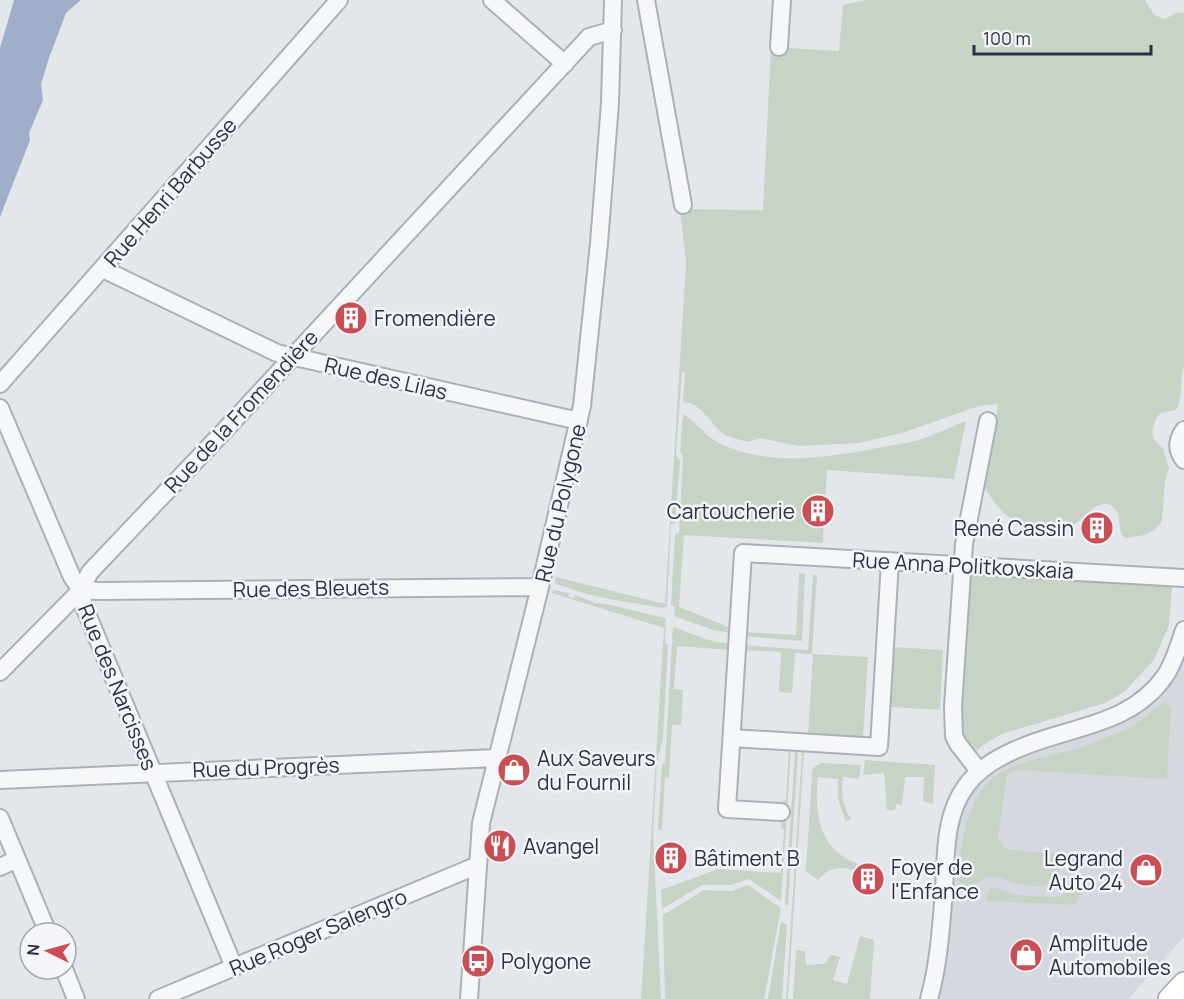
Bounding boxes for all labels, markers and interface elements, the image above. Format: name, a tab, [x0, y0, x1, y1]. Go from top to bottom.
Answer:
scale bar	[974, 18, 1151, 56]
text: 100 m	[983, 26, 1031, 50]
street label: Rue Henri Barbusse	[97, 111, 243, 273]
building icon: Fromendière	[333, 300, 369, 336]
place label: Fromendière	[374, 304, 496, 332]
street label: Rue de la Fromendière	[158, 323, 324, 499]
street label: Rue des Lilas	[322, 350, 450, 406]
street label: Rue du Polygone	[528, 421, 592, 585]
building icon: Cartoucherie	[800, 493, 836, 529]
place label: Cartoucherie	[667, 497, 795, 525]
building icon: René Cassin	[1079, 510, 1115, 546]
place label: René Cassin	[954, 514, 1074, 542]
street label: Rue Anna Politkovskaia	[852, 545, 1074, 585]
street label: Rue des Bleuets	[233, 573, 389, 603]
street label: Rue des Narcisses	[72, 600, 164, 774]
place label: Aux Saveurs du Fournil	[537, 744, 655, 796]
street label: Rue du Progrès	[192, 750, 340, 784]
shop icon: Aux Saveurs du Fournil	[496, 752, 532, 788]
restaurant icon: Avangel	[482, 828, 518, 864]
place label: Avangel	[523, 832, 599, 860]
building icon: Bâtiment B	[653, 840, 689, 876]
place label: Bâtiment B	[694, 844, 800, 872]
place label: Legrand Auto 24	[1044, 844, 1123, 896]
shop icon: Legrand Auto 24	[1128, 852, 1164, 888]
place label: Foyer de l'Enfance	[891, 853, 979, 905]
building icon: Foyer de l'Enfance	[850, 861, 886, 897]
street label: Rue Roger Salengro	[225, 882, 411, 982]
north arrow	[18, 921, 78, 981]
place label: Amplitude Automobiles	[1049, 929, 1171, 981]
shop icon: Amplitude Automobiles	[1008, 937, 1044, 973]
text: N	[22, 943, 45, 956]
bus stop icon: Polygone	[460, 943, 496, 979]
place label: Polygone	[501, 947, 591, 975]

